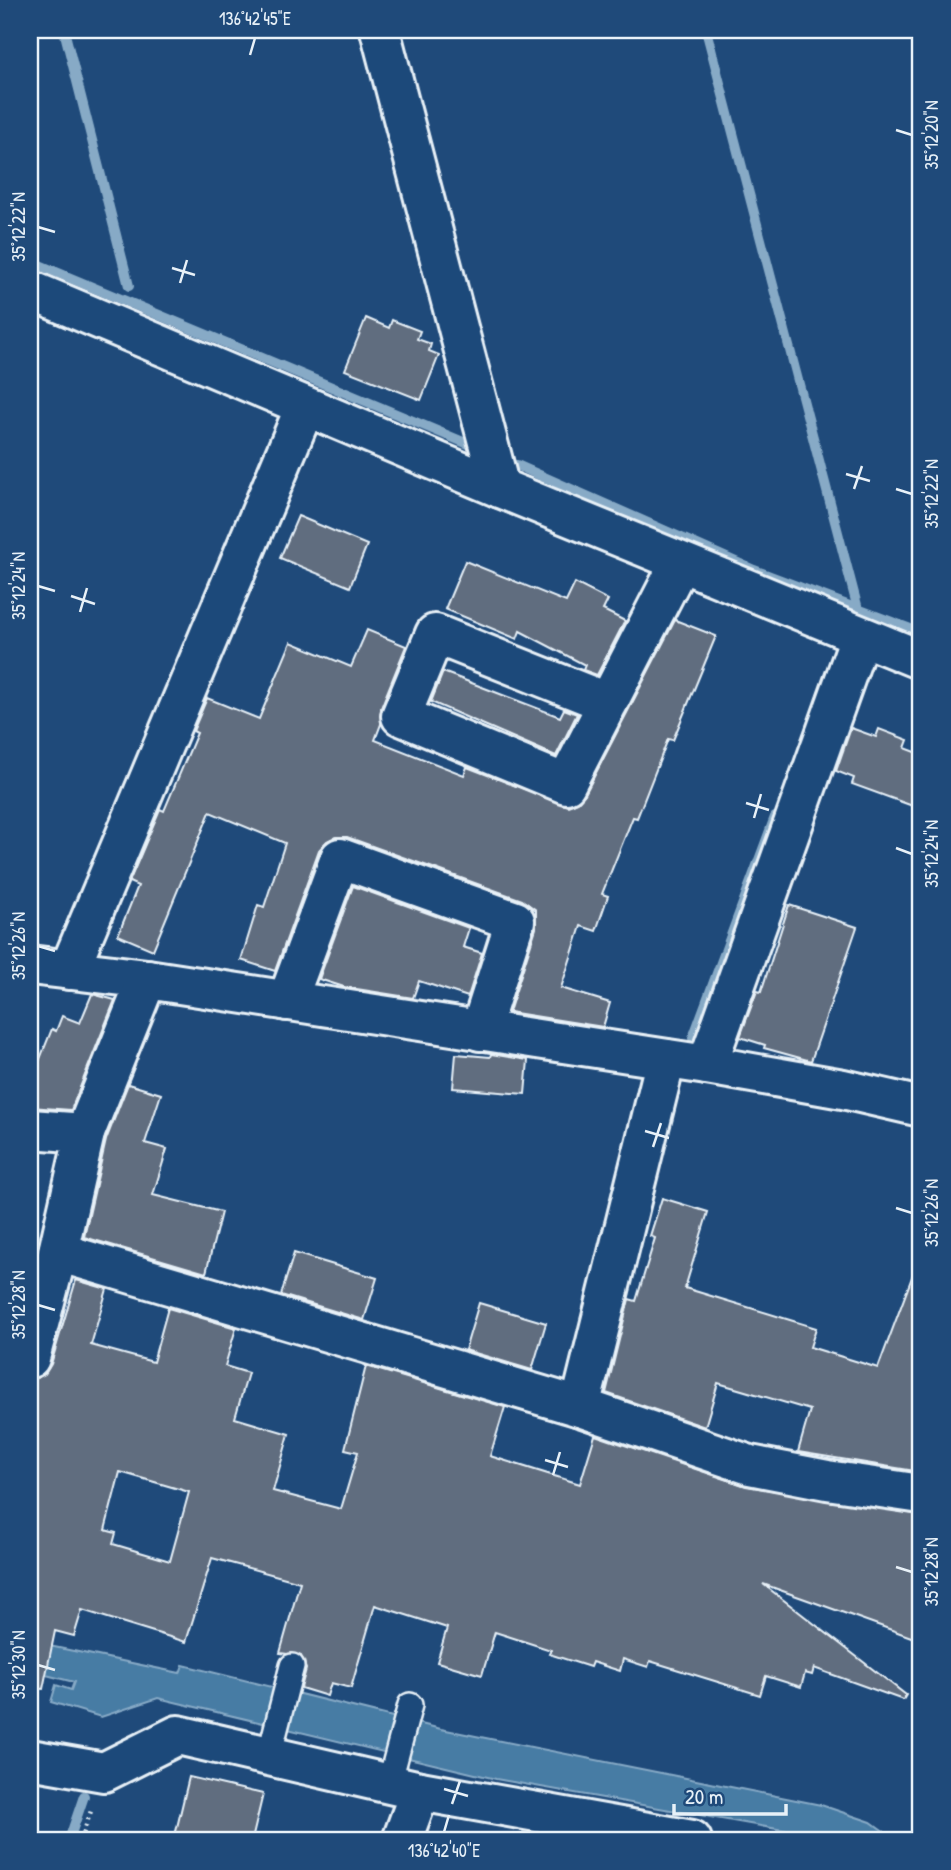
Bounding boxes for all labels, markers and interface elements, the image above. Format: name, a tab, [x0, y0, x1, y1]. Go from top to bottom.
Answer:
text: 136°42'45"E	[219, 6, 291, 31]
text: 35°12'20"N	[919, 100, 944, 170]
text: 35°12'22"N	[6, 192, 31, 262]
text: 35°12'22"N	[919, 459, 944, 529]
text: 35°12'24"N	[6, 552, 31, 620]
text: 35°12'24"N	[919, 820, 944, 888]
text: 35°12'26"N	[6, 912, 31, 980]
text: 35°12'26"N	[919, 1179, 944, 1247]
text: 35°12'28"N	[6, 1270, 31, 1340]
text: 35°12'28"N	[919, 1537, 944, 1607]
text: 35°12'30"N	[6, 1631, 31, 1699]
scale bar	[674, 1772, 786, 1816]
text: 20 m	[685, 1782, 723, 1811]
text: 136°42'40"E	[408, 1838, 480, 1863]

